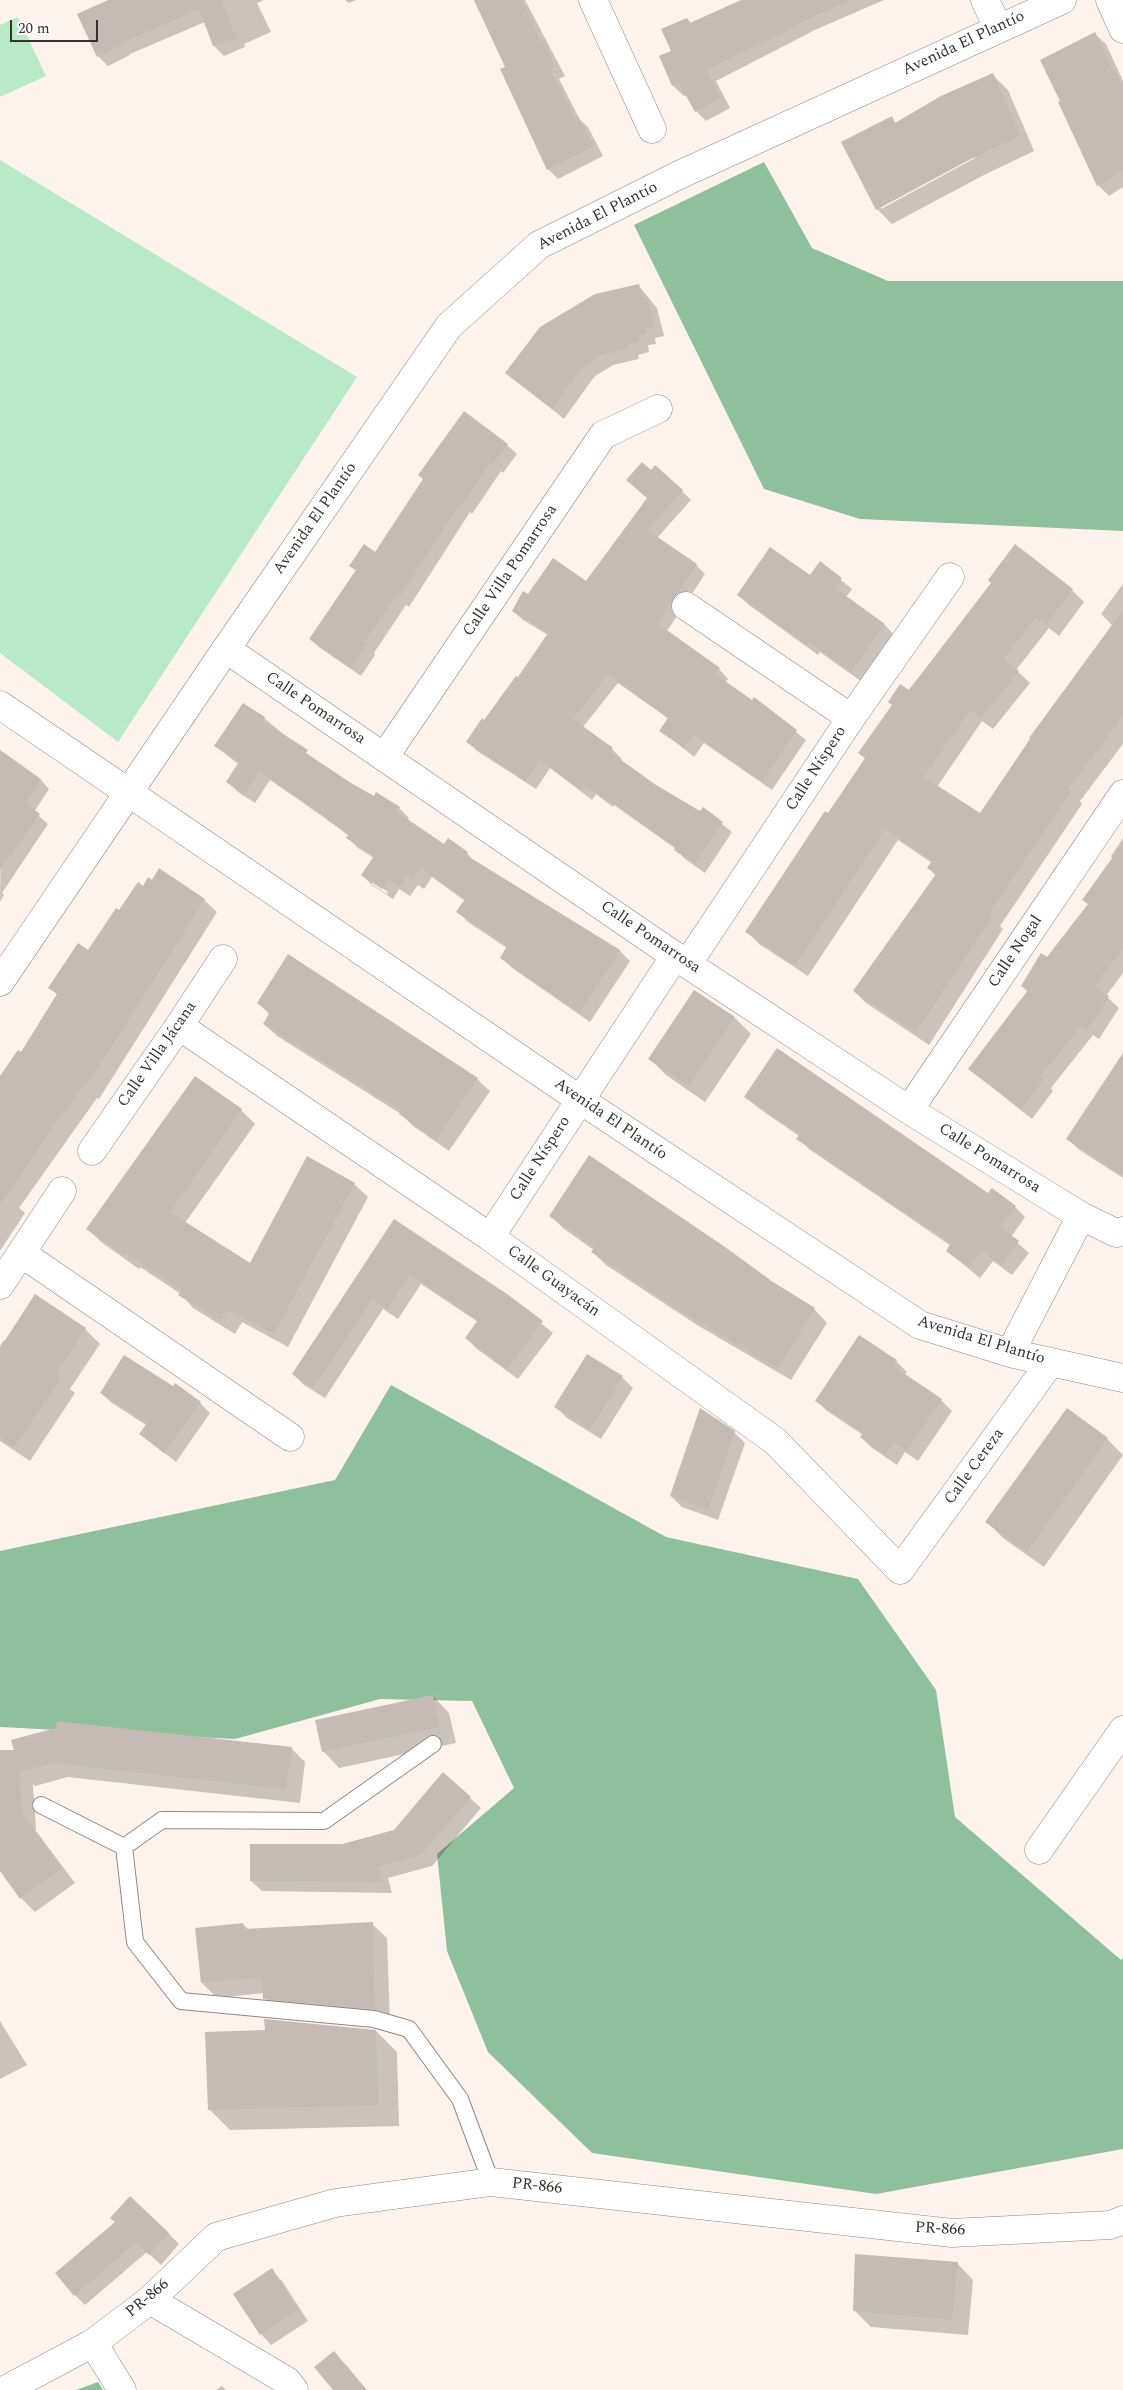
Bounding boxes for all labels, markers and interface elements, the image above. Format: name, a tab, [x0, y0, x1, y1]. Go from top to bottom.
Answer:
street label: Avenida El Plantío	[900, 7, 1028, 81]
scale bar	[12, 10, 100, 42]
text: 20 m	[18, 17, 50, 40]
street label: Avenida El Plantío	[535, 178, 661, 256]
street label: Avenida El Plantío	[270, 459, 362, 579]
street label: Calle Villa Pomarrosa	[460, 502, 562, 640]
street label: Calle Pomarrosa	[261, 668, 369, 750]
street label: Calle Níspero	[783, 723, 851, 815]
street label: Calle Pomarrosa	[596, 897, 704, 979]
street label: Calle Nogal	[985, 912, 1047, 992]
street label: Calle Villa Jácana	[114, 998, 202, 1112]
street label: Avenida El Plantío	[550, 1075, 670, 1165]
street label: Calle Níspero	[507, 1113, 575, 1205]
street label: Calle Pomarrosa	[934, 1120, 1044, 1198]
street label: Calle Guayacán	[503, 1242, 603, 1322]
street label: Avenida El Plantío	[915, 1312, 1047, 1370]
street label: Calle Cereza	[941, 1425, 1009, 1509]
street label: PR-866	[511, 2175, 563, 2199]
street label: PR-866	[914, 2219, 966, 2241]
street label: PR-866	[123, 2275, 173, 2323]

